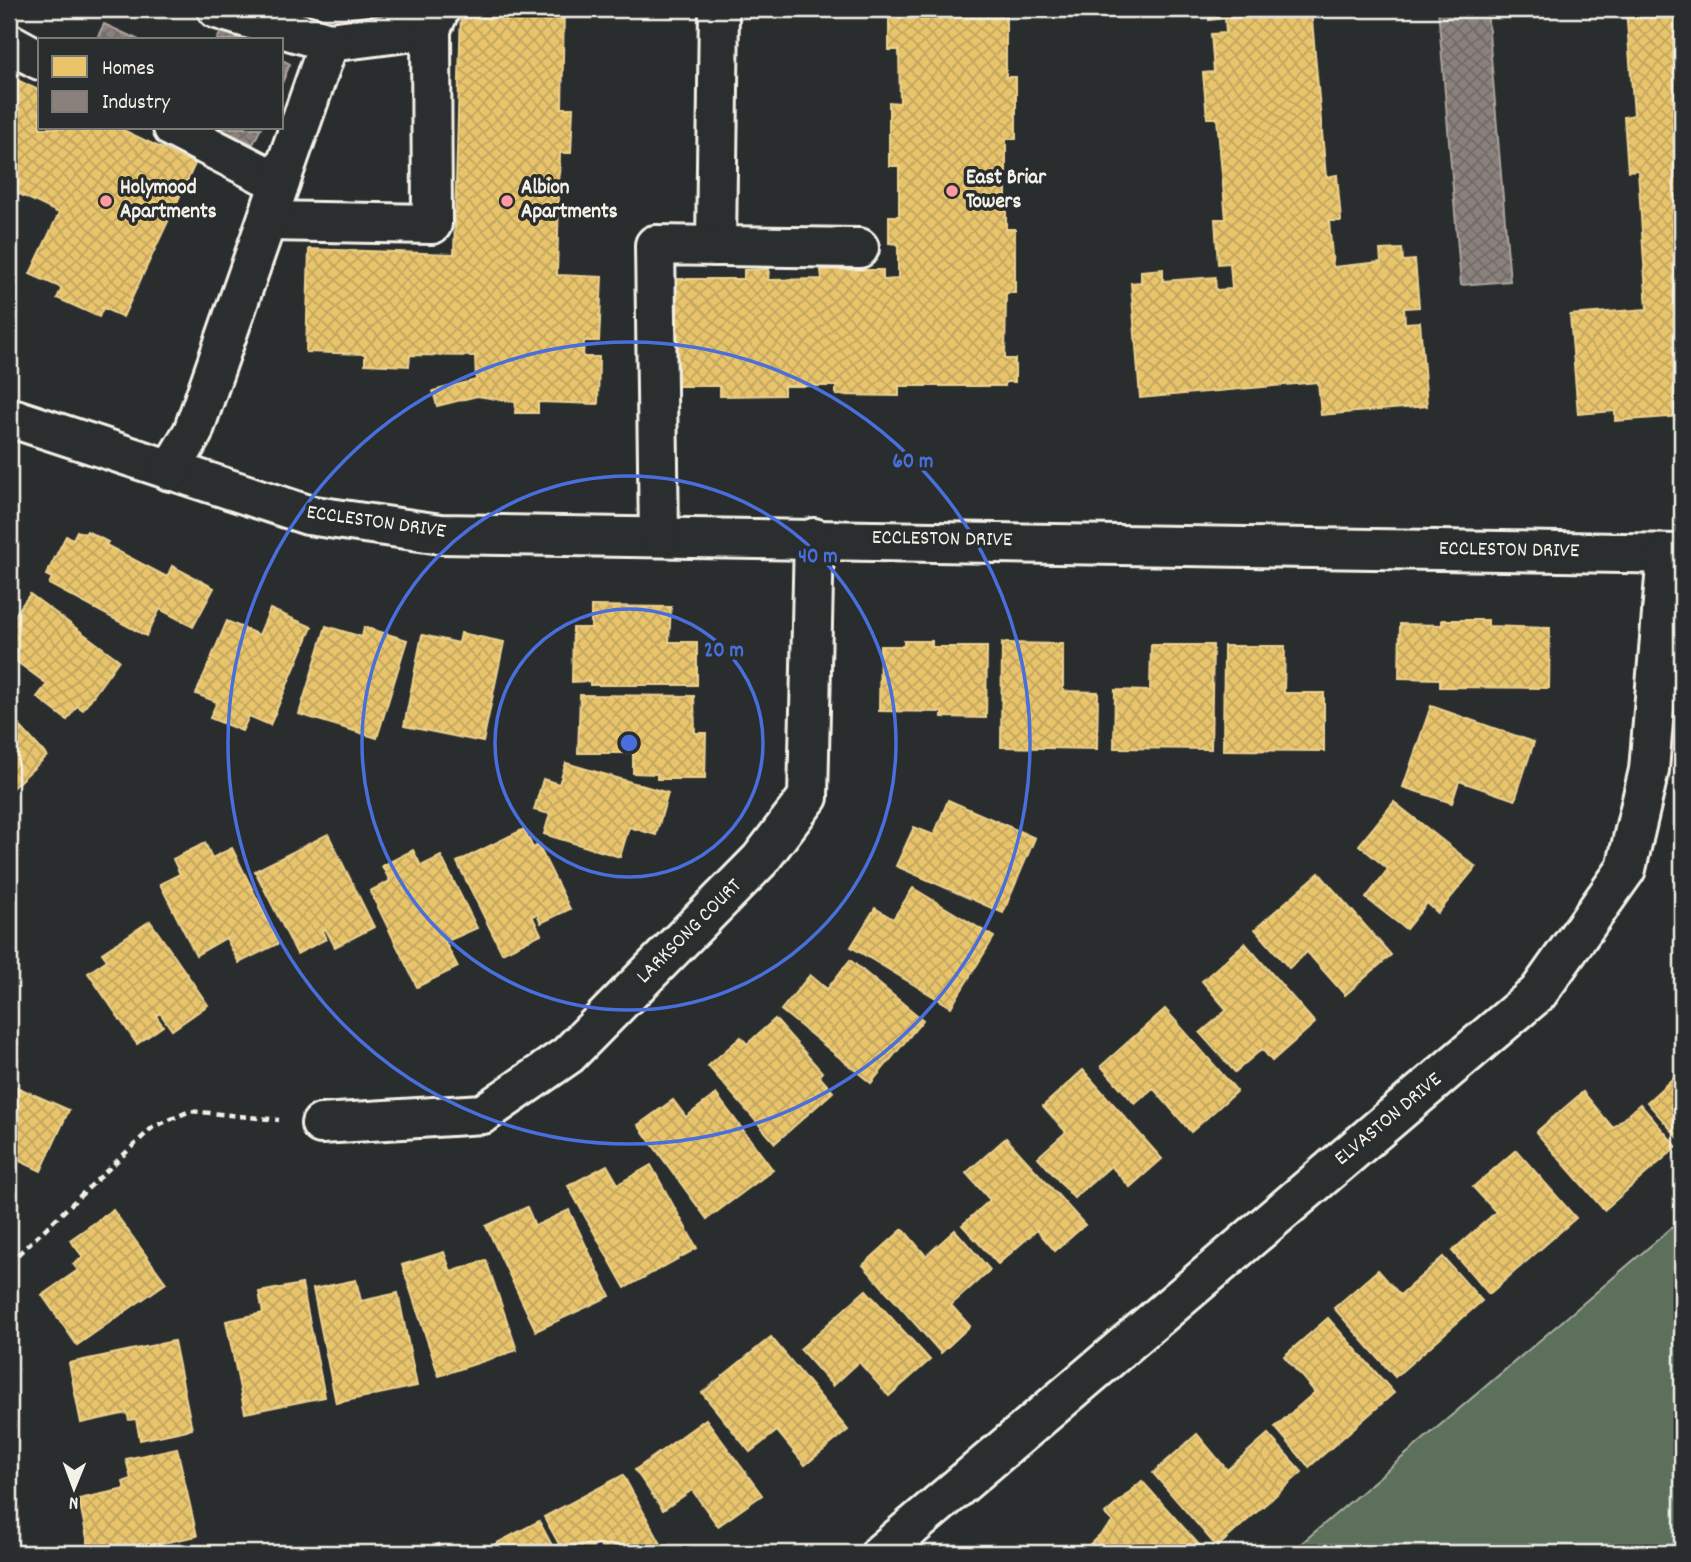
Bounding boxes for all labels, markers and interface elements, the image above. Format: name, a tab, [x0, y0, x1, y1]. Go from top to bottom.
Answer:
legend	[38, 38, 284, 130]
text: Homes	[102, 55, 155, 85]
text: Industry	[102, 89, 170, 119]
place label: East Briar Towers	[966, 164, 1047, 218]
place label: Holymood Apartments	[120, 174, 217, 228]
place label: Albion Apartments	[521, 174, 618, 228]
marker: East Briar Towers	[944, 183, 960, 199]
marker: Holymood Apartments	[98, 193, 114, 209]
marker: Albion Apartments	[499, 193, 515, 209]
text: 60 m	[893, 448, 933, 478]
street label: ECCLESTON DRIVE	[304, 498, 448, 548]
street label: ECCLESTON DRIVE	[871, 524, 1013, 556]
street label: ECCLESTON DRIVE	[1438, 535, 1580, 567]
text: 40 m	[798, 543, 838, 573]
text: 20 m	[704, 637, 744, 667]
centre of rings	[617, 731, 641, 755]
street label: LARKSONG COURT	[631, 872, 750, 991]
street label: ELVASTON DRIVE	[1329, 1066, 1449, 1174]
north arrow	[38, 1454, 108, 1524]
text: N	[69, 1488, 79, 1515]

